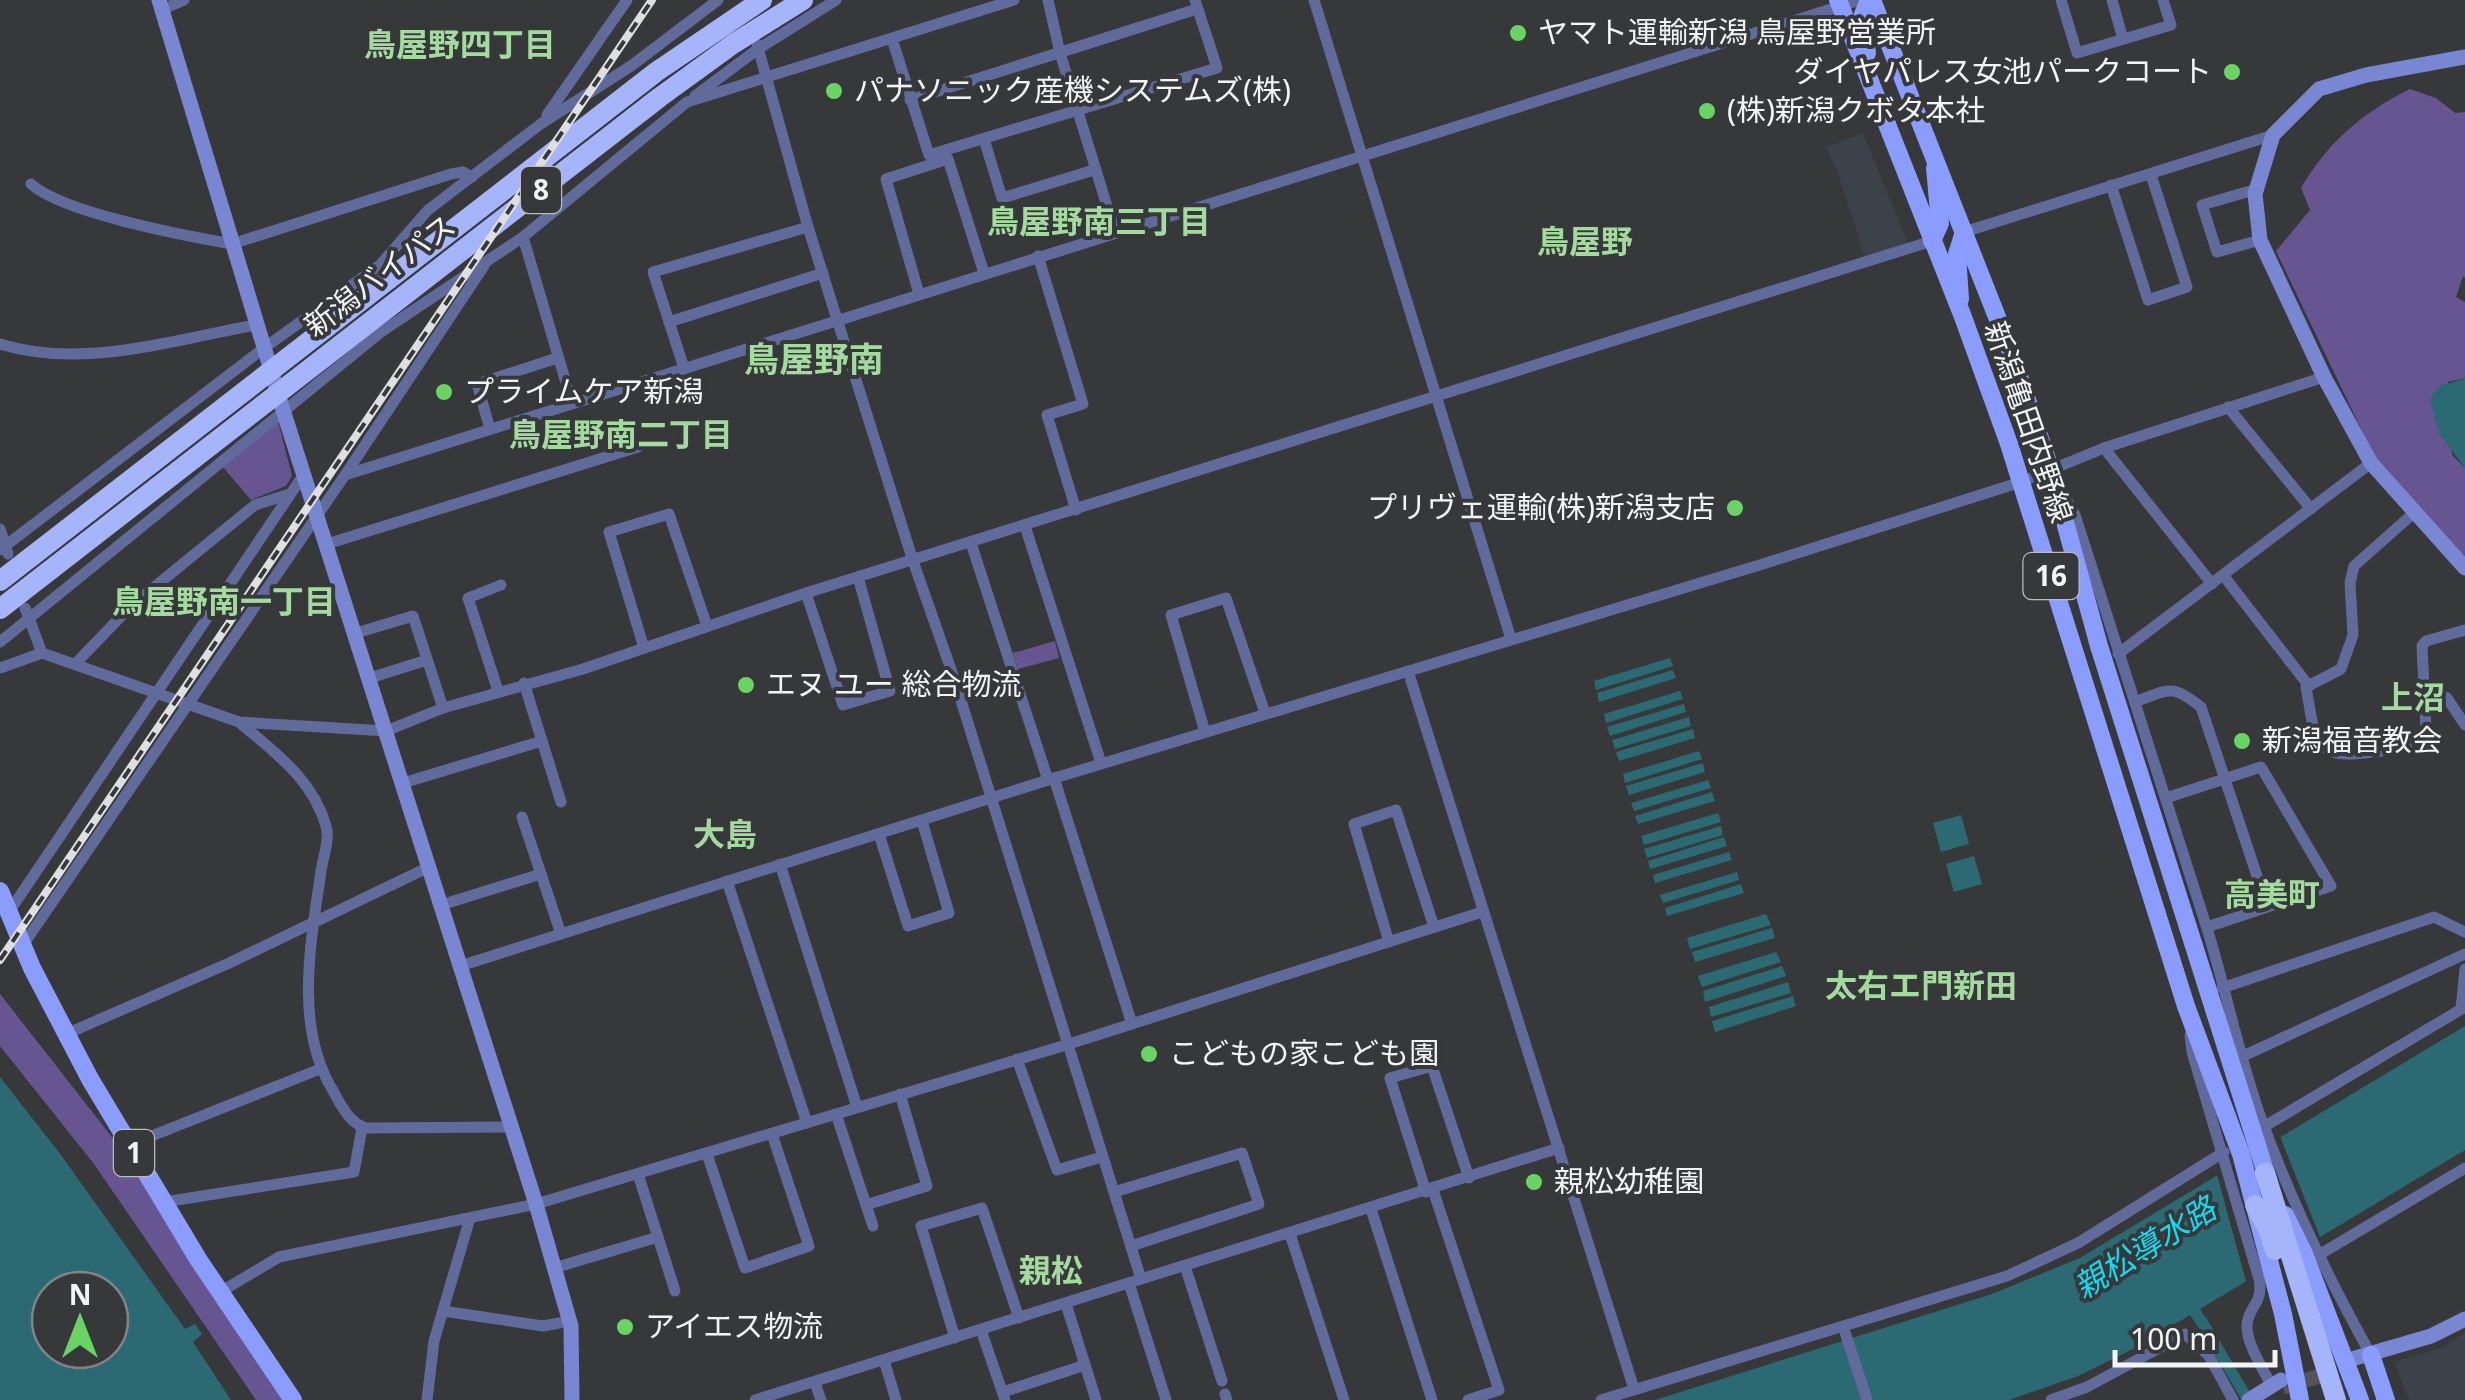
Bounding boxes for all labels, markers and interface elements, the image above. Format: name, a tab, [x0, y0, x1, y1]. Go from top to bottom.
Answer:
place label: ヤマト運輸新潟 鳥屋野営業所	[1538, 11, 1936, 52]
district label: 鳥屋野四丁目	[364, 22, 556, 65]
marker: ヤマト運輸新潟 鳥屋野営業所	[1507, 22, 1529, 44]
place label: ダイヤパレス女池パークコート	[1794, 50, 2212, 91]
marker: ダイヤパレス女池パークコート	[2221, 61, 2243, 83]
place label: パナソニック産機システムズ(株)	[854, 69, 1291, 110]
marker: パナソニック産機システムズ(株)	[823, 80, 845, 102]
place label: (株)新潟クボタ本社	[1727, 89, 1985, 130]
marker: (株)新潟クボタ本社	[1696, 100, 1718, 122]
road number: 8	[521, 167, 561, 213]
district label: 鳥屋野南三丁目	[987, 199, 1211, 242]
street label: 新潟バイパス	[295, 204, 463, 345]
district label: 鳥屋野	[1537, 219, 1633, 262]
street label: 新潟亀田内野線	[1976, 316, 2083, 527]
district label: 鳥屋野南	[744, 335, 884, 382]
place label: プライムケア新潟	[464, 370, 703, 411]
marker: プライムケア新潟	[433, 381, 455, 403]
district label: 鳥屋野南二丁目	[509, 412, 733, 455]
place label: プリヴェ運輸(株)新潟支店	[1367, 486, 1715, 527]
marker: プリヴェ運輸(株)新潟支店	[1724, 497, 1746, 519]
road number: 16	[2024, 553, 2078, 599]
district label: 鳥屋野南一丁目	[112, 579, 336, 622]
place label: エヌ ユー 総合物流	[766, 663, 1022, 704]
marker: エヌ ユー 総合物流	[735, 674, 757, 696]
district label: 上沼	[2381, 675, 2445, 718]
place label: 新潟福音教会	[2262, 719, 2442, 760]
marker: 新潟福音教会	[2231, 730, 2253, 752]
district label: 大島	[693, 812, 757, 855]
district label: 高美町	[2224, 872, 2320, 915]
district label: 太右エ門新田	[1825, 963, 2017, 1006]
place label: こどもの家こども園	[1169, 1032, 1439, 1073]
marker: こどもの家こども園	[1138, 1043, 1160, 1065]
road number: 1	[114, 1130, 154, 1176]
place label: 親松幼稚園	[1554, 1160, 1704, 1201]
marker: 親松幼稚園	[1523, 1171, 1545, 1193]
water label: 親松導水路	[2065, 1185, 2226, 1307]
district label: 親松	[1019, 1248, 1083, 1291]
north arrow	[30, 1270, 130, 1370]
text: N	[69, 1275, 91, 1313]
place label: アイエス物流	[645, 1305, 823, 1346]
scale bar	[2115, 1305, 2275, 1367]
marker: アイエス物流	[614, 1316, 636, 1338]
text: 100 m	[2130, 1318, 2217, 1359]

